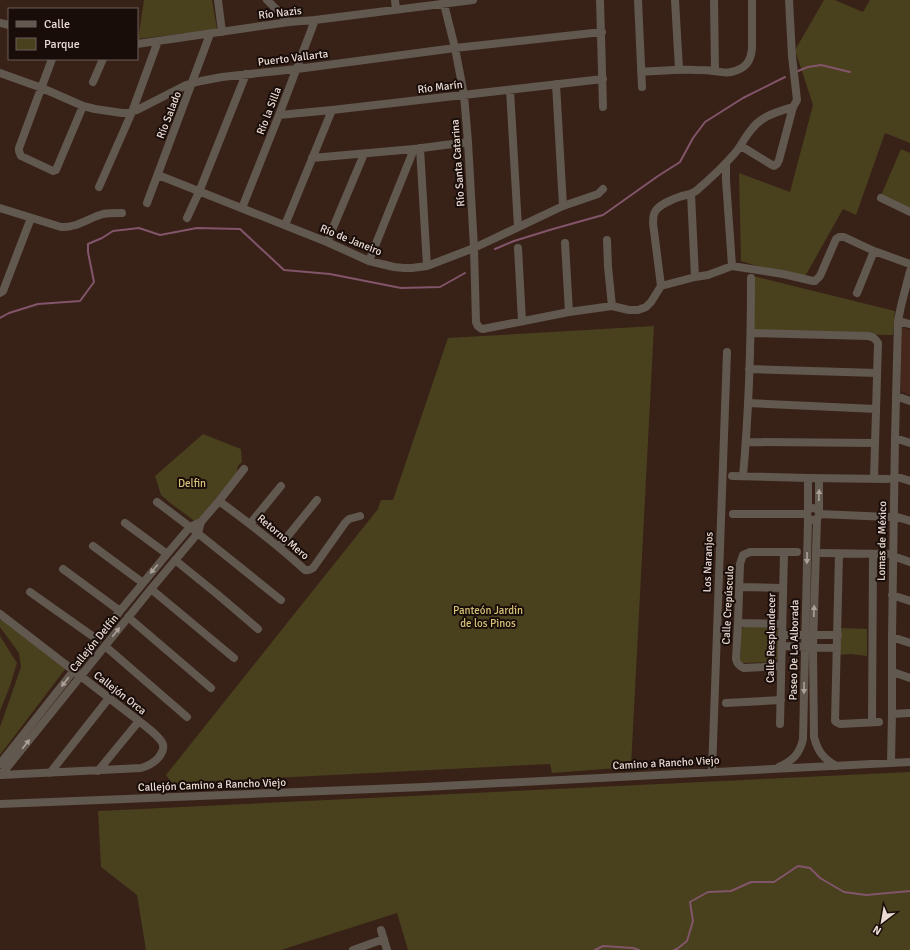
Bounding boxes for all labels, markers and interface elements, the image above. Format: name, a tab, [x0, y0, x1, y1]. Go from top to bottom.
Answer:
street label: Río Nazis	[258, 4, 303, 22]
legend	[8, 8, 138, 60]
text: Calle	[44, 17, 70, 32]
text: Parque	[44, 37, 80, 52]
street label: Puerto Vallarta	[257, 47, 329, 69]
street label: Río Marín	[417, 78, 463, 96]
street label: Río la Silla	[254, 85, 284, 137]
street label: Río Salado	[154, 89, 184, 141]
street label: Río Santa Catarina	[448, 118, 468, 207]
street label: Río de Janeiro	[318, 222, 384, 258]
park label: Delfin	[178, 477, 206, 490]
one-way arrow	[816, 488, 822, 501]
street label: Lomas de México	[875, 501, 889, 581]
street label: Retorno Mero	[254, 512, 312, 563]
street label: Los Naranjos	[700, 531, 716, 593]
one-way arrow	[804, 552, 810, 565]
one-way arrow	[150, 563, 159, 574]
street label: Calle Crepúsculo	[719, 565, 737, 645]
street label: Calle Resplandecer	[764, 593, 778, 683]
street label: Paseo De La Alborada	[787, 599, 801, 701]
park label: Panteón Jardín de los Pinos	[453, 604, 523, 630]
one-way arrow	[811, 605, 818, 617]
street label: Callejón Delfín	[67, 612, 121, 674]
one-way arrow	[112, 627, 120, 638]
street label: Callejón Orca	[91, 669, 149, 718]
one-way arrow	[61, 676, 70, 687]
one-way arrow	[801, 682, 807, 695]
one-way arrow	[21, 739, 30, 750]
street label: Camino a Rancho Viejo	[612, 754, 720, 772]
street label: Callejón Camino a Rancho Viejo	[138, 776, 287, 794]
north arrow	[862, 902, 902, 942]
text: N	[870, 923, 884, 938]

